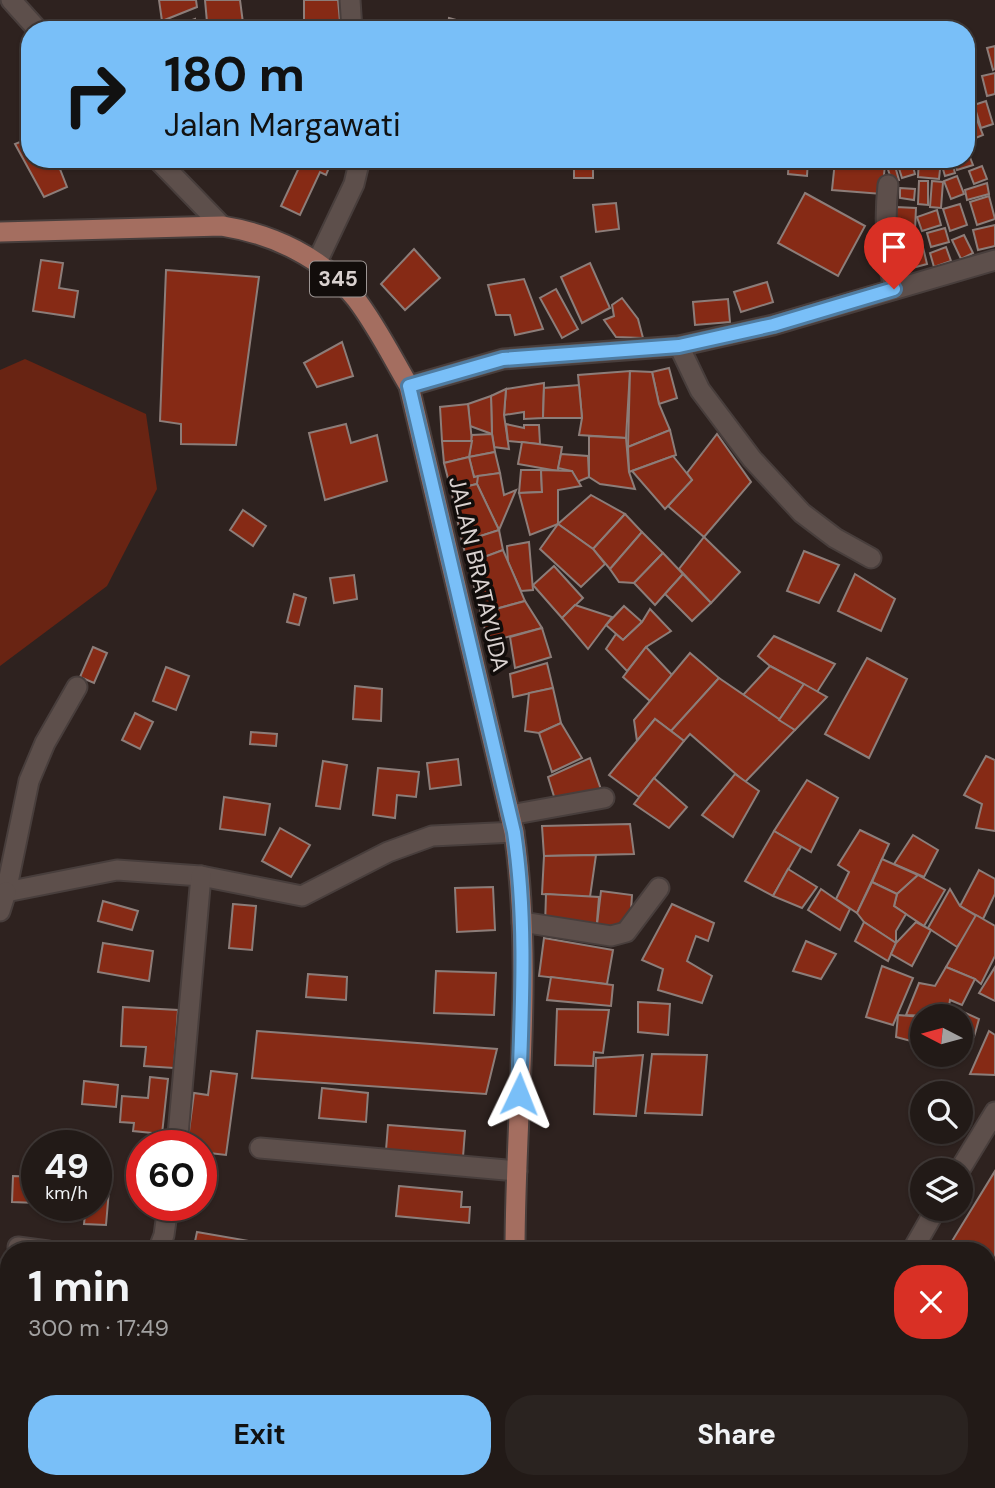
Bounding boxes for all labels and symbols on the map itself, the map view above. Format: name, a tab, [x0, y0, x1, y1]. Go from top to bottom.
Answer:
pin	[864, 217, 924, 289]
road number: 345	[310, 262, 366, 296]
street label: JALAN BRATAYUDA	[442, 473, 516, 675]
north arrow	[910, 1004, 973, 1068]
position arrow	[482, 1057, 556, 1131]
speed limit sign: 60	[126, 1130, 217, 1221]

